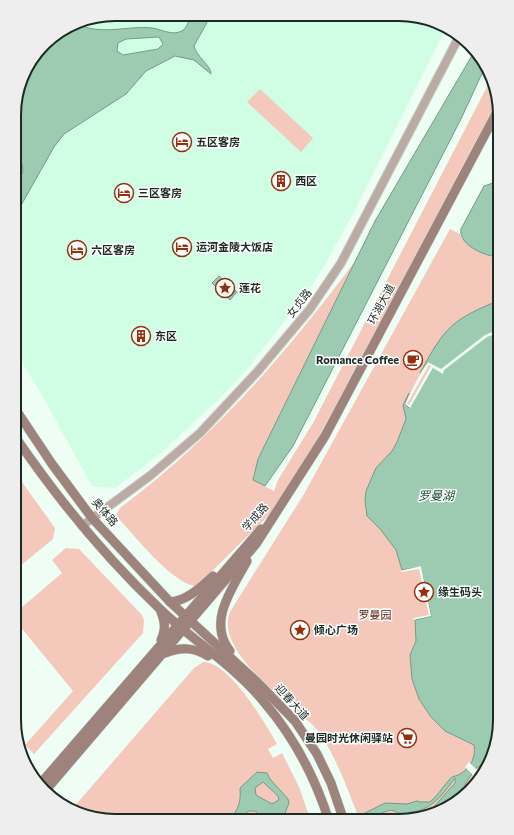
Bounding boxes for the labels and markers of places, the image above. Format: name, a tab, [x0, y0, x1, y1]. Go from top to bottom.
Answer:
hotel icon: 五区客房	[171, 131, 193, 153]
place label: 五区客房	[196, 135, 240, 148]
building icon: 西区	[270, 170, 292, 192]
place label: 西区	[295, 174, 317, 187]
hotel icon: 三区客房	[113, 182, 135, 204]
place label: 三区客房	[138, 186, 182, 199]
hotel icon: 运河金陵大饭店	[171, 236, 193, 258]
hotel icon: 六区客房	[66, 239, 88, 261]
place label: 运河金陵大饭店	[196, 240, 273, 253]
place label: 六区客房	[91, 243, 135, 256]
place icon: 莲花	[214, 277, 236, 299]
place label: 莲花	[239, 281, 261, 294]
building icon: 东区	[130, 325, 152, 347]
place label: 东区	[155, 329, 177, 342]
cafe icon: Romance Coffee	[402, 349, 424, 371]
place label: Romance Coffee	[316, 353, 399, 366]
place icon: 缘生码头	[413, 581, 435, 603]
place label: 缘生码头	[438, 585, 482, 598]
place icon: 倾心广场	[289, 619, 311, 641]
place label: 倾心广场	[313, 623, 358, 636]
supermarket icon: 曼园时光休闲驿站	[396, 727, 418, 749]
place label: 曼园时光休闲驿站	[305, 731, 393, 744]

